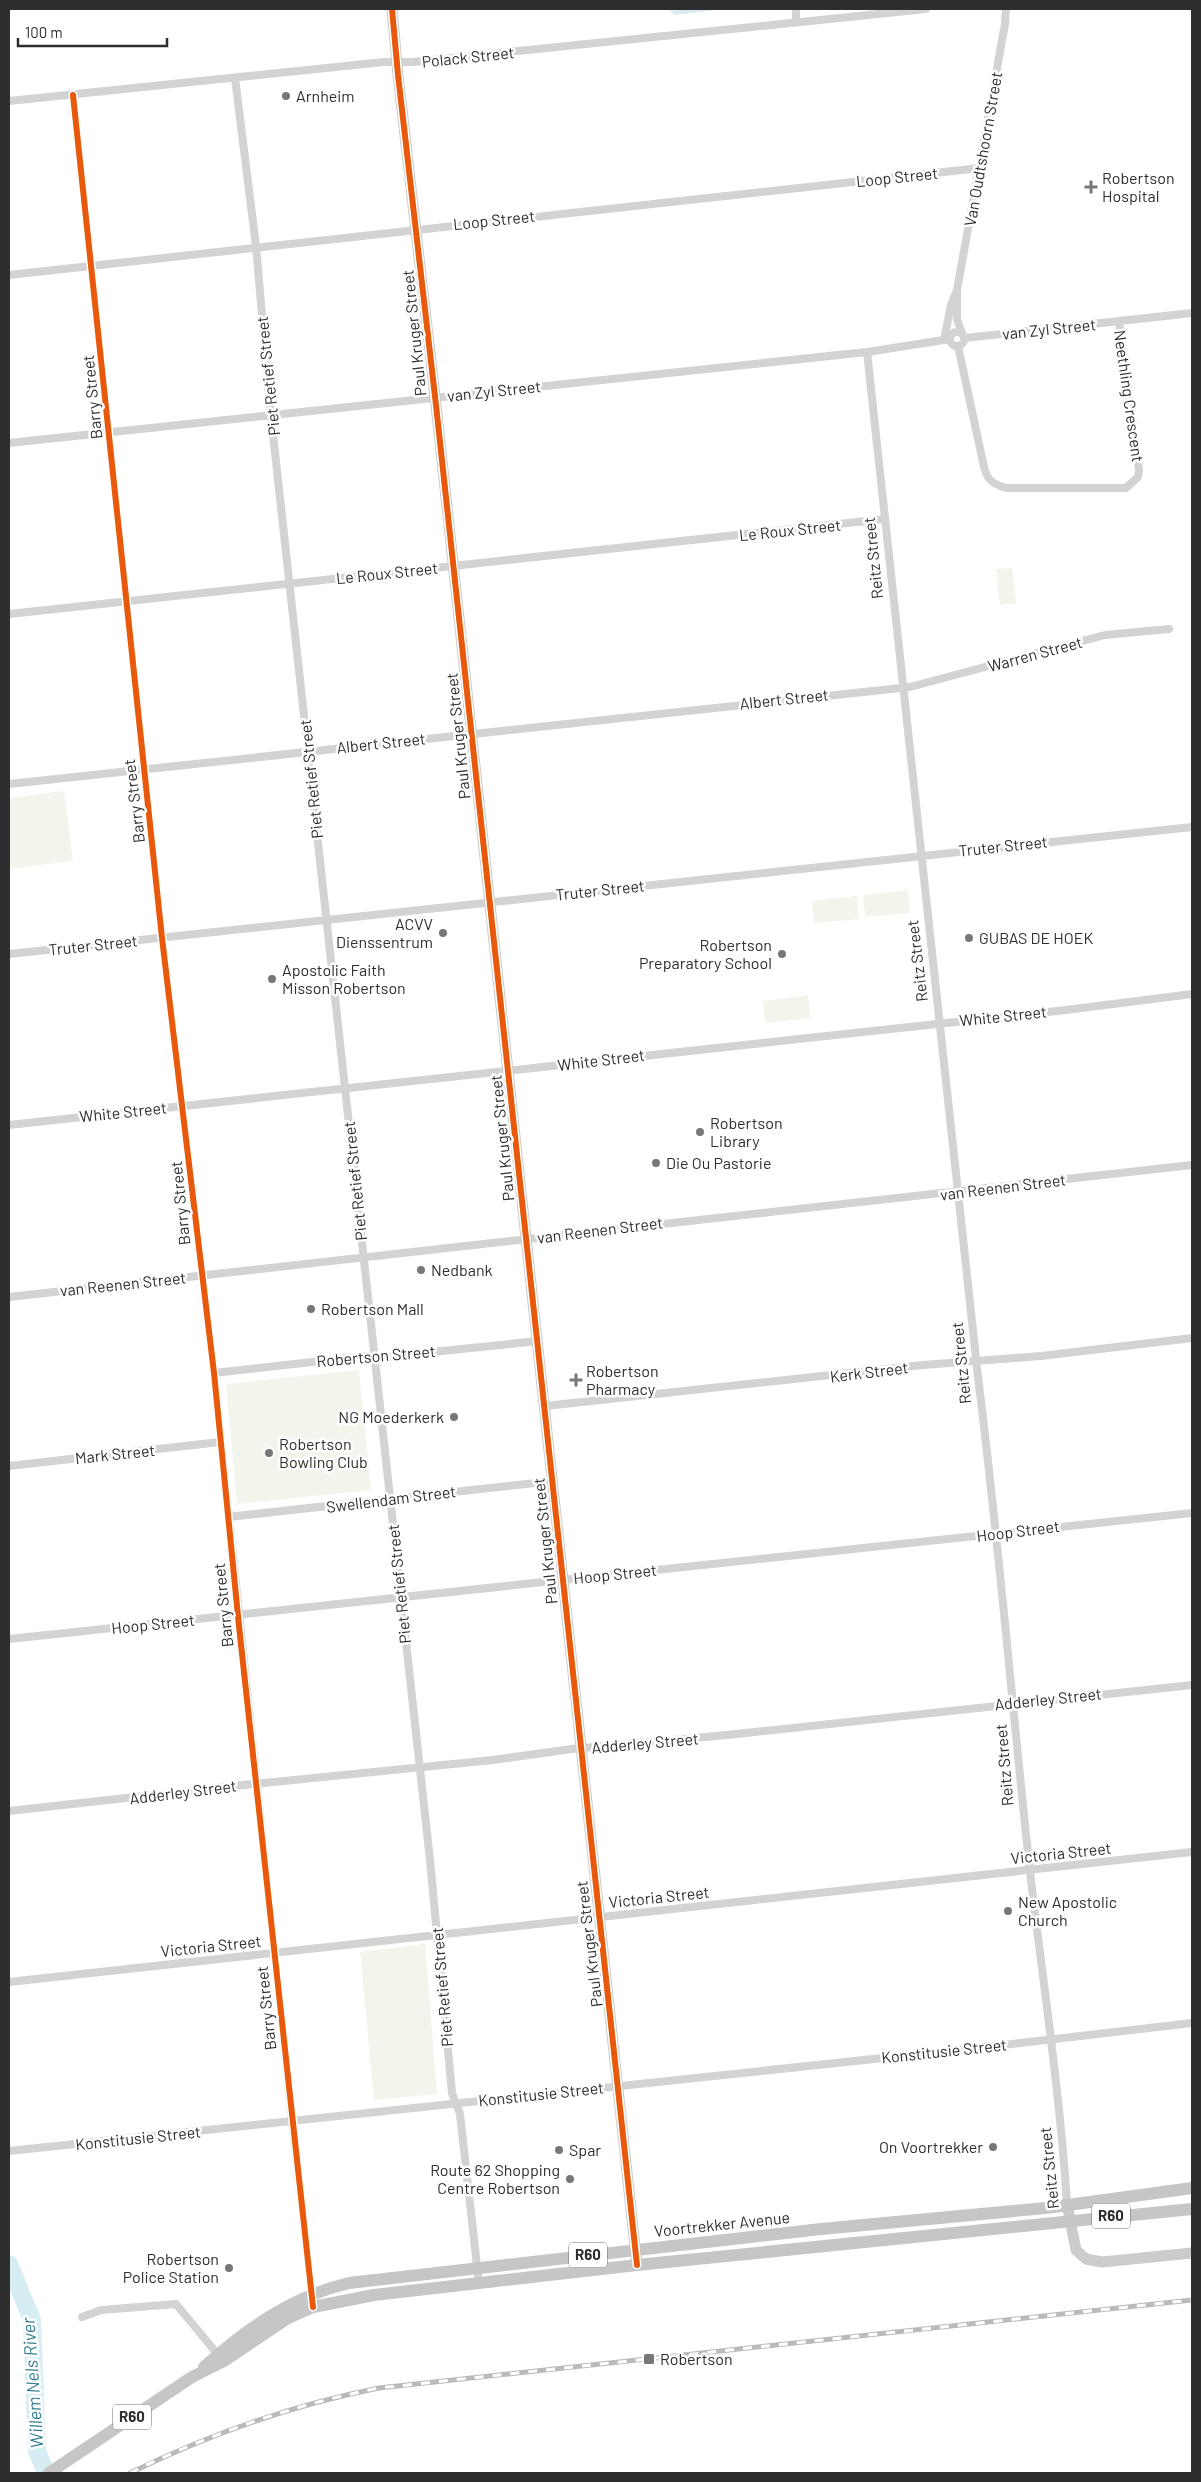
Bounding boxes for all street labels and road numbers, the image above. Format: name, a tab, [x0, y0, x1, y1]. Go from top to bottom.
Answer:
street label: Polack Street	[421, 42, 515, 71]
street label: Van Oudtshoorn Street	[960, 70, 1005, 228]
street label: Loop Street	[855, 163, 939, 190]
street label: Loop Street	[452, 206, 536, 233]
street label: Paul Kruger Street	[397, 269, 430, 397]
street label: van Zyl Street	[1001, 314, 1097, 343]
street label: Piet Retief Street	[252, 315, 283, 437]
street label: Neethling Crescent	[1111, 329, 1148, 463]
street label: Barry Street	[78, 354, 105, 440]
street label: van Zyl Street	[446, 376, 542, 405]
street label: Le Roux Street	[738, 515, 842, 544]
street label: Reitz Street	[859, 516, 886, 600]
street label: Le Roux Street	[335, 558, 439, 587]
street label: Warren Street	[986, 632, 1084, 675]
street label: Paul Kruger Street	[441, 672, 474, 800]
street label: Albert Street	[739, 684, 829, 713]
street label: Piet Retief Street	[295, 718, 326, 840]
street label: Albert Street	[336, 728, 426, 757]
street label: Barry Street	[119, 758, 148, 844]
street label: Truter Street	[957, 831, 1048, 860]
street label: Truter Street	[554, 875, 645, 904]
street label: Reitz Street	[902, 919, 931, 1003]
street label: Truter Street	[47, 930, 138, 959]
street label: White Street	[958, 1001, 1048, 1030]
street label: White Street	[556, 1045, 646, 1074]
street label: Paul Kruger Street	[485, 1074, 518, 1202]
street label: White Street	[78, 1097, 168, 1126]
street label: Piet Retief Street	[339, 1120, 370, 1242]
street label: Barry Street	[166, 1160, 193, 1246]
street label: van Reenen Street	[939, 1169, 1067, 1204]
street label: van Reenen Street	[536, 1212, 664, 1247]
street label: van Reenen Street	[59, 1267, 187, 1300]
street label: Reitz Street	[947, 1321, 974, 1405]
street label: Robertson Street	[316, 1341, 436, 1370]
street label: Kerk Street	[829, 1357, 909, 1386]
street label: Mark Street	[74, 1440, 156, 1467]
street label: Paul Kruger Street	[528, 1477, 561, 1605]
street label: Swellendam Street	[325, 1481, 457, 1516]
street label: Hoop Street	[975, 1516, 1061, 1545]
street label: Piet Retief Street	[383, 1523, 414, 1645]
street label: Hoop Street	[572, 1560, 658, 1587]
street label: Barry Street	[209, 1562, 236, 1648]
street label: Hoop Street	[110, 1610, 196, 1637]
street label: Adderley Street	[993, 1683, 1102, 1714]
street label: Reitz Street	[990, 1723, 1017, 1807]
street label: Adderley Street	[591, 1728, 699, 1757]
street label: Adderley Street	[128, 1776, 237, 1807]
street label: Victoria Street	[1010, 1838, 1112, 1867]
street label: Paul Kruger Street	[571, 1880, 606, 2008]
street label: Victoria Street	[608, 1882, 710, 1911]
street label: Piet Retief Street	[427, 1926, 456, 2048]
street label: Victoria Street	[160, 1931, 262, 1960]
street label: Barry Street	[252, 1965, 279, 2051]
street label: Konstitusie Street	[880, 2034, 1008, 2067]
street label: Konstitusie Street	[477, 2077, 605, 2110]
street label: Konstitusie Street	[74, 2121, 202, 2154]
street label: Reitz Street	[1035, 2126, 1062, 2210]
road number: R60	[1092, 2204, 1130, 2228]
street label: Voortrekker Avenue	[653, 2207, 791, 2240]
road number: R60	[569, 2242, 607, 2268]
road number: R60	[113, 2404, 151, 2430]

